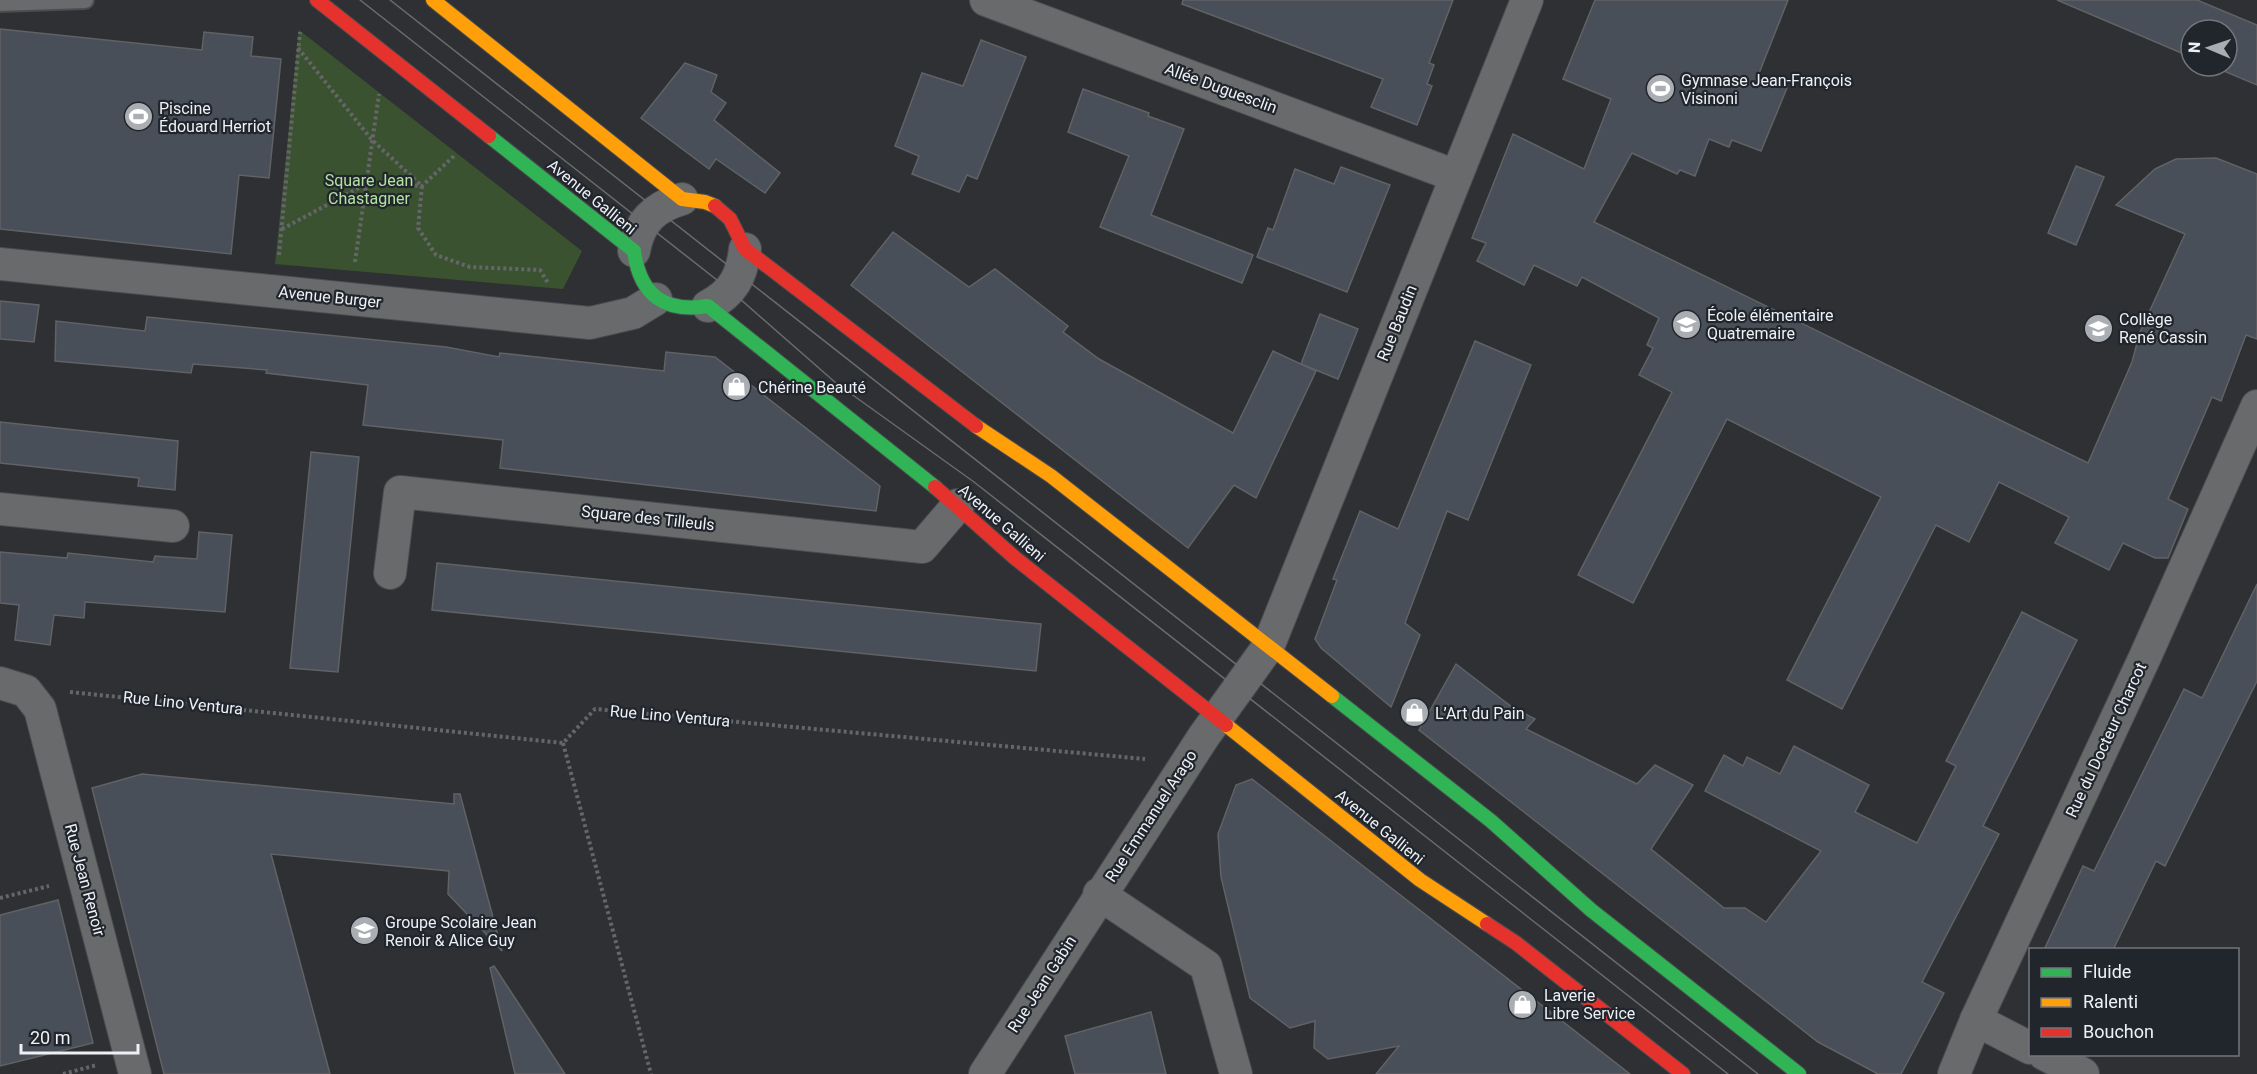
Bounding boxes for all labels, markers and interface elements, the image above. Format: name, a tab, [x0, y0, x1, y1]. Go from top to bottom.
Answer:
north arrow	[2179, 18, 2239, 78]
text: N	[2185, 42, 2204, 53]
street label: Allée Duguesclin	[1162, 59, 1280, 117]
place label: Gymnase Jean-François Visinoni	[1681, 71, 1852, 108]
sports icon: Gymnase Jean-François Visinoni	[1644, 73, 1676, 105]
place label: Piscine Édouard Herriot	[159, 99, 271, 136]
sports icon: Piscine Édouard Herriot	[122, 101, 154, 133]
street label: Avenue Gallieni	[544, 155, 640, 239]
park label: Square Jean Chastagner	[325, 171, 413, 208]
street label: Avenue Burger	[278, 282, 383, 312]
street label: Rue Baudin	[1373, 282, 1421, 364]
place label: École élémentaire Quatremaire	[1707, 306, 1834, 343]
school or university icon: École élémentaire Quatremaire	[1670, 308, 1702, 340]
place label: Collège René Cassin	[2119, 310, 2207, 347]
school or university icon: Collège René Cassin	[2082, 312, 2114, 344]
shop icon: Chérine Beauté	[721, 371, 753, 403]
place label: Chérine Beauté	[758, 378, 866, 397]
street label: Avenue Gallieni	[955, 480, 1049, 566]
street label: Square des Tilleuls	[580, 502, 716, 534]
street label: Rue du Docteur Charcot	[2062, 659, 2150, 821]
street label: Rue Lino Ventura	[122, 687, 244, 719]
shop icon: L’Art du Pain	[1398, 697, 1430, 729]
street label: Rue Lino Ventura	[609, 701, 731, 731]
place label: L’Art du Pain	[1435, 704, 1525, 723]
street label: Rue Emmanuel Arago	[1101, 747, 1201, 885]
street label: Avenue Gallieni	[1332, 785, 1428, 869]
street label: Rue Jean Renoir	[61, 822, 109, 939]
place label: Groupe Scolaire Jean Renoir & Alice Guy	[385, 913, 537, 950]
school or university icon: Groupe Scolaire Jean Renoir & Alice Guy	[348, 915, 380, 947]
street label: Rue Jean Gabin	[1004, 932, 1080, 1036]
legend	[2029, 948, 2239, 1056]
text: Fluide	[2083, 961, 2131, 982]
place label: Laverie Libre Service	[1544, 986, 1635, 1023]
shop icon: Laverie Libre Service	[1507, 988, 1539, 1020]
text: Ralenti	[2083, 991, 2138, 1012]
scale bar	[21, 1017, 138, 1055]
text: Bouchon	[2083, 1021, 2154, 1042]
text: 20 m	[30, 1027, 70, 1048]

